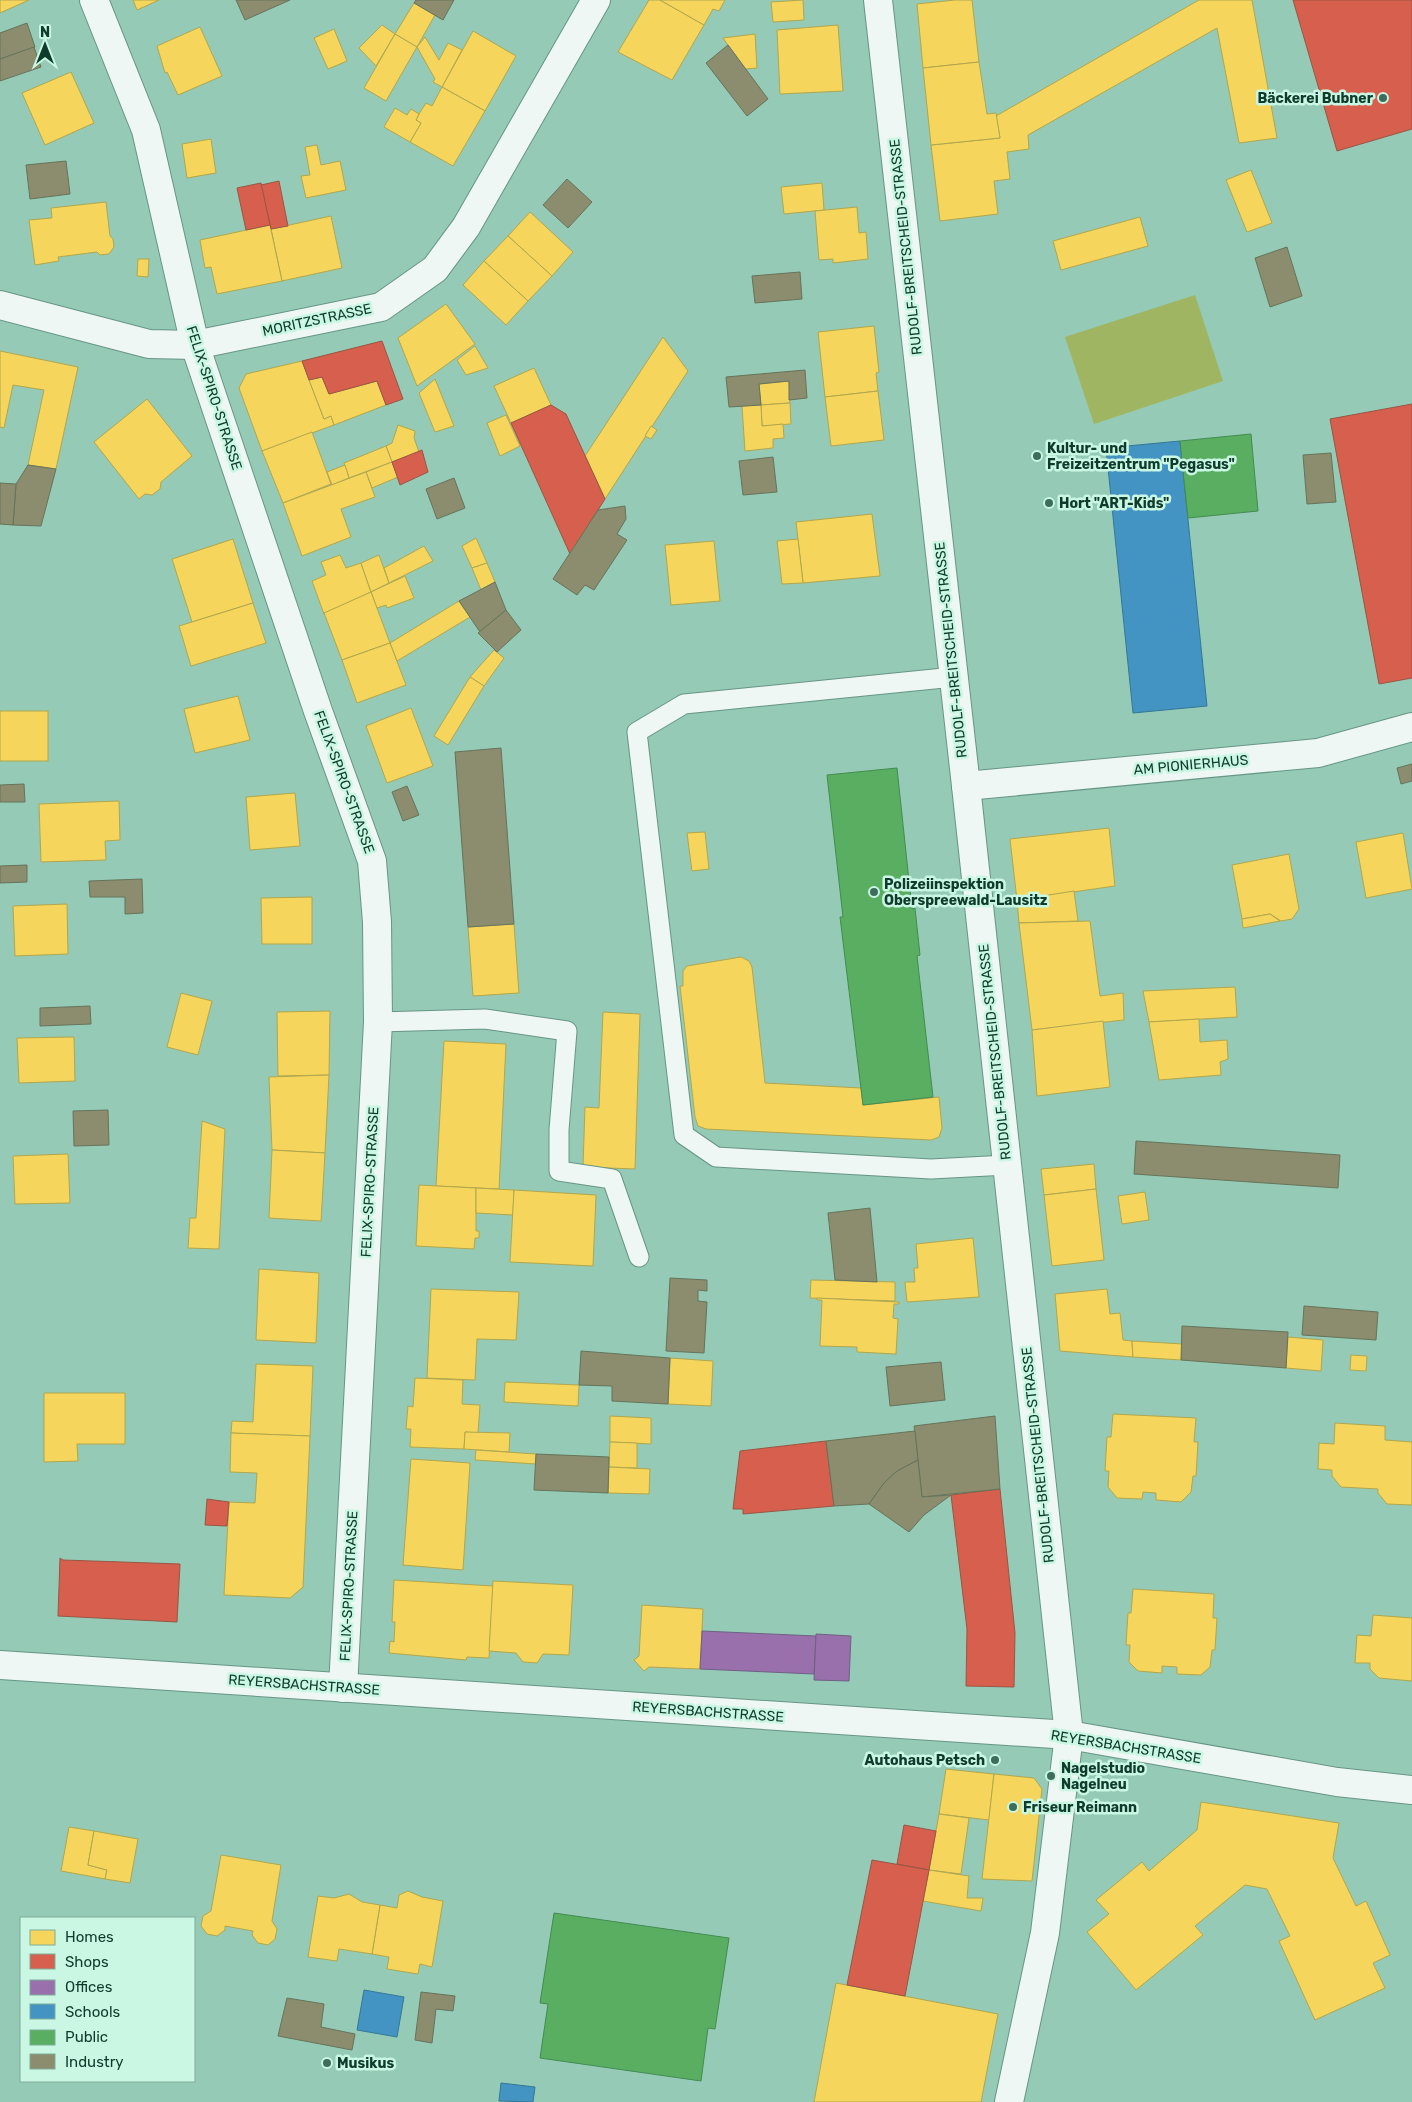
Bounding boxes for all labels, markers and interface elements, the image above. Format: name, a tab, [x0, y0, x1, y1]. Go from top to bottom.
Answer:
north arrow	[20, 20, 70, 70]
text: N	[40, 24, 50, 41]
place label: Bäckerei Bubner	[1258, 90, 1374, 107]
marker: Bäckerei Bubner	[1377, 92, 1389, 104]
street label: RUDOLF-BREITSCHEID-STRASSE	[886, 138, 926, 356]
street label: MORITZSTRASSE	[261, 300, 373, 340]
street label: FELIX-SPIRO-STRASSE	[183, 324, 245, 472]
place label: Kultur- und Freizeitzentrum "Pegasus"	[1047, 440, 1235, 473]
marker: Kultur- und Freizeitzentrum "Pegasus"	[1031, 450, 1043, 462]
place label: Hort "ART-Kids"	[1059, 495, 1169, 512]
marker: Hort "ART-Kids"	[1043, 497, 1055, 509]
street label: RUDOLF-BREITSCHEID-STRASSE	[931, 541, 971, 759]
street label: FELIX-SPIRO-STRASSE	[310, 708, 378, 856]
street label: AM PIONIERHAUS	[1133, 751, 1249, 778]
place label: Polizeiinspektion Oberspreewald-Lausitz	[884, 876, 1048, 909]
marker: Polizeiinspektion Oberspreewald-Lausitz	[868, 886, 880, 898]
street label: RUDOLF-BREITSCHEID-STRASSE	[975, 943, 1015, 1161]
street label: FELIX-SPIRO-STRASSE	[358, 1106, 382, 1258]
street label: RUDOLF-BREITSCHEID-STRASSE	[1018, 1346, 1058, 1564]
street label: FELIX-SPIRO-STRASSE	[337, 1510, 361, 1662]
street label: REYERSBACHSTRASSE	[228, 1671, 380, 1699]
street label: REYERSBACHSTRASSE	[632, 1698, 784, 1726]
street label: REYERSBACHSTRASSE	[1050, 1727, 1202, 1767]
place label: Autohaus Petsch	[865, 1752, 985, 1769]
marker: Autohaus Petsch	[989, 1754, 1001, 1766]
place label: Nagelstudio Nagelneu	[1061, 1760, 1145, 1793]
marker: Nagelstudio Nagelneu	[1045, 1770, 1057, 1782]
place label: Friseur Reimann	[1023, 1799, 1137, 1816]
marker: Friseur Reimann	[1007, 1801, 1019, 1813]
legend	[20, 1917, 195, 2082]
text: Homes	[65, 1928, 114, 1946]
text: Shops	[65, 1953, 109, 1971]
text: Offices	[65, 1978, 113, 1996]
text: Schools	[65, 2003, 121, 2021]
text: Public	[65, 2028, 108, 2046]
text: Industry	[65, 2053, 124, 2071]
place label: Musikus	[337, 2055, 394, 2072]
marker: Musikus	[321, 2057, 333, 2069]

